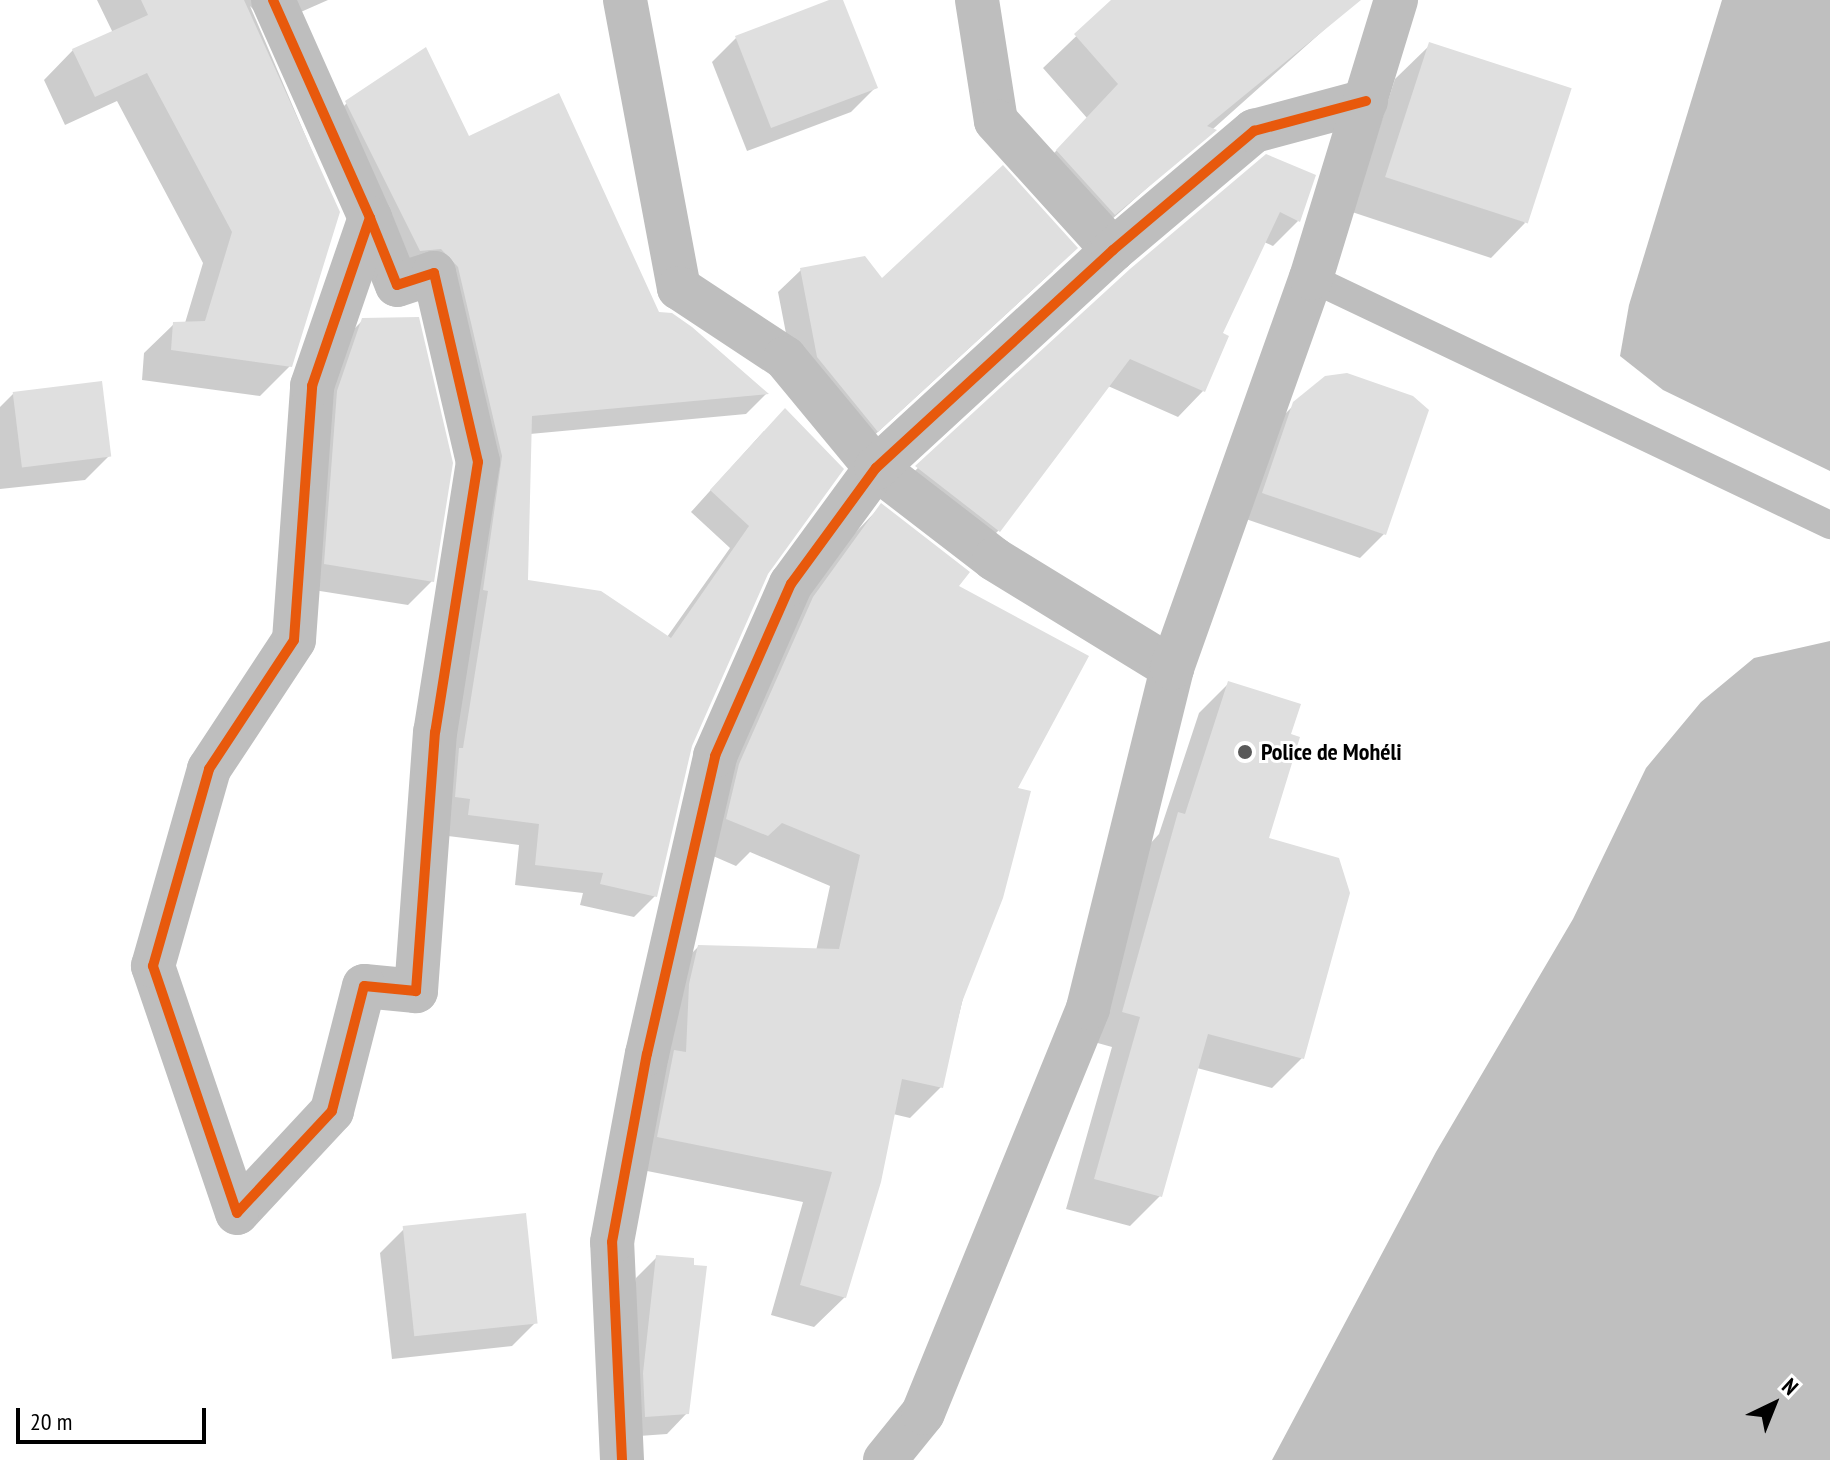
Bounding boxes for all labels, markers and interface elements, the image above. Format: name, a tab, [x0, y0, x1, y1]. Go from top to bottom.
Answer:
place label: Police de Mohéli	[1261, 738, 1402, 766]
marker: Police de Mohéli	[1236, 743, 1254, 761]
north arrow	[1734, 1364, 1814, 1444]
text: N	[1776, 1372, 1804, 1401]
scale bar	[20, 1392, 210, 1442]
text: 20 m	[30, 1406, 72, 1437]

